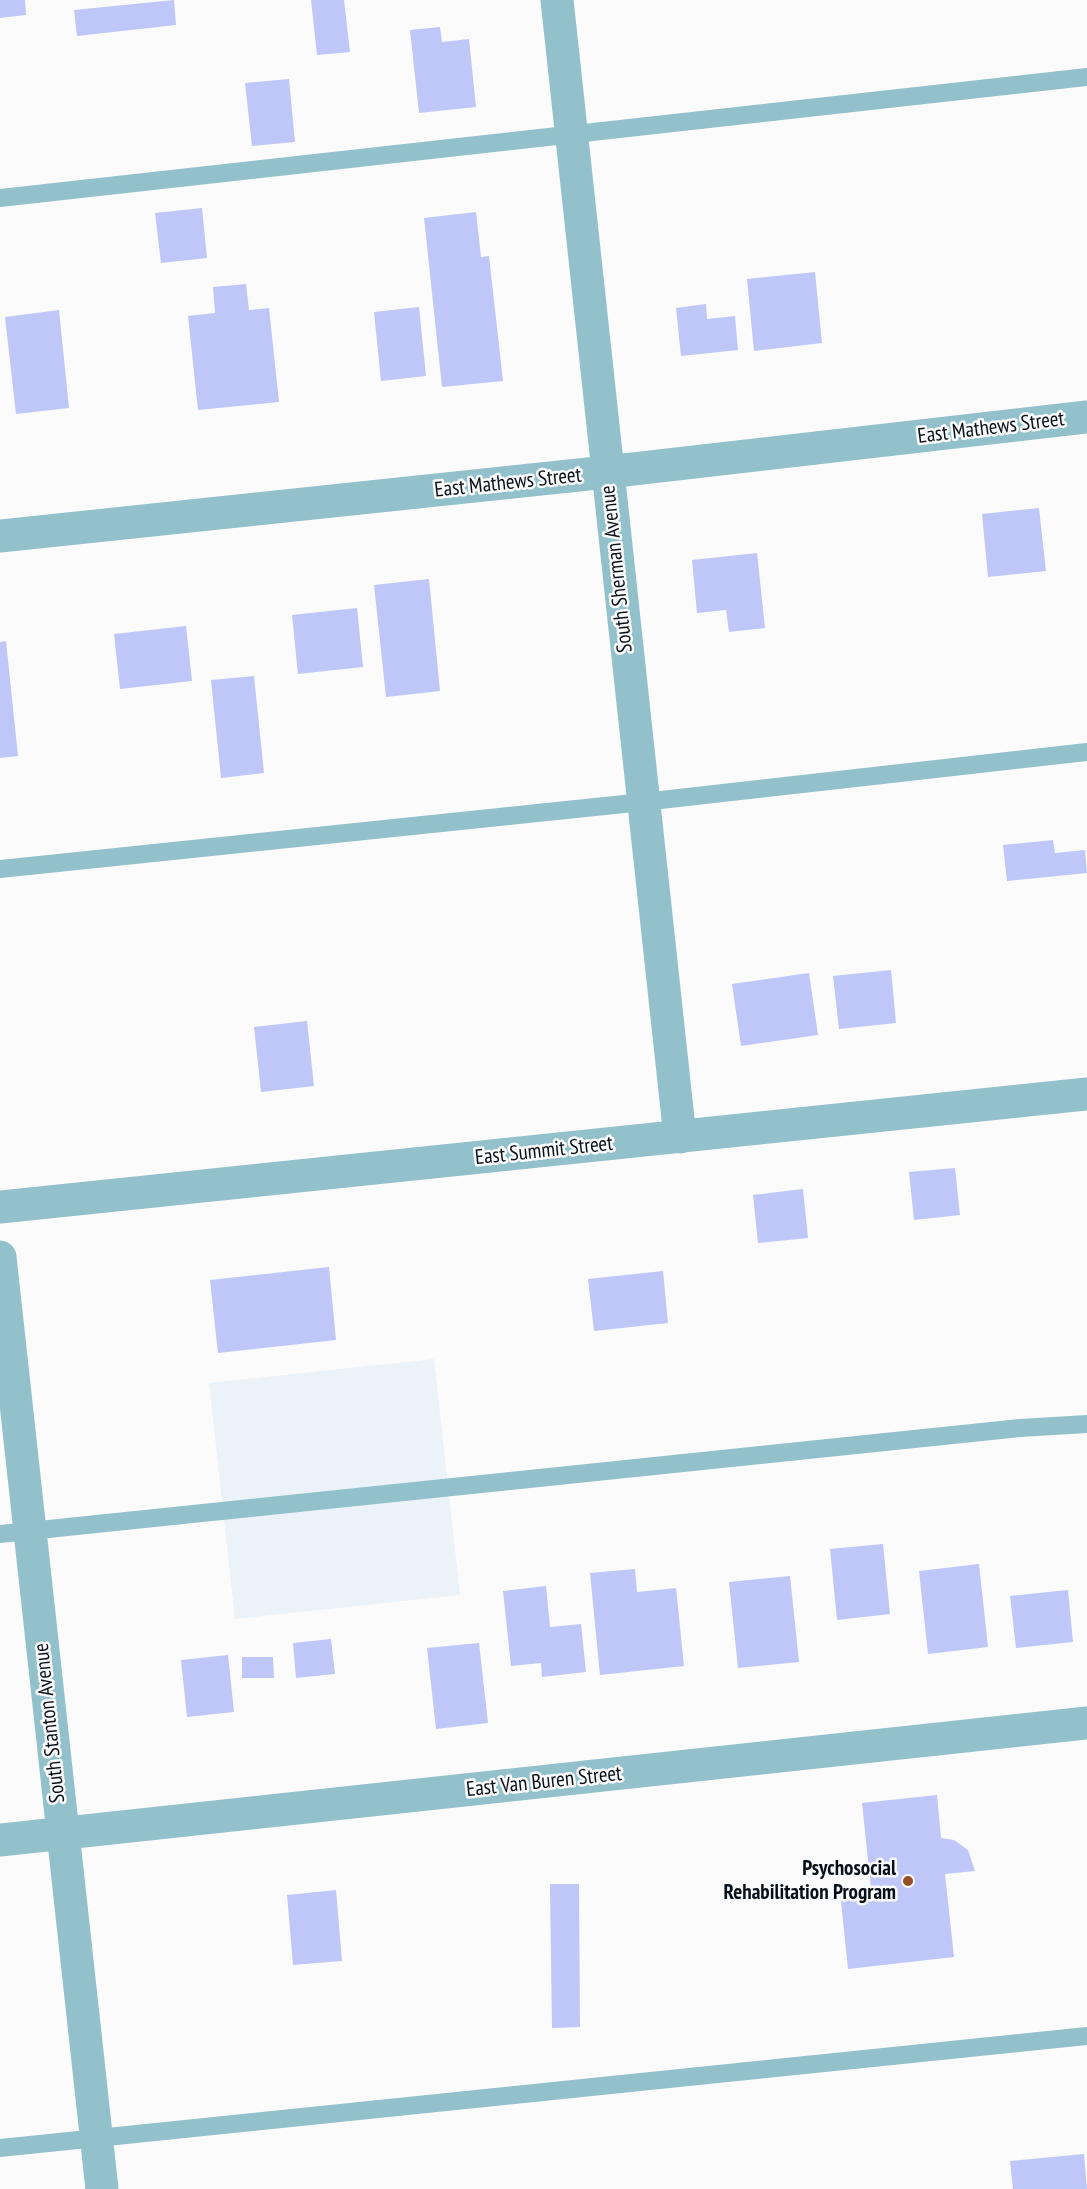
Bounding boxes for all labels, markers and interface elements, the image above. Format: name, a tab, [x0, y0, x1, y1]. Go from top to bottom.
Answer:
street label: East Mathews Street	[916, 407, 1066, 449]
street label: East Mathews Street	[433, 463, 583, 503]
street label: South Sherman Avenue	[596, 484, 638, 654]
street label: East Summit Street	[474, 1131, 614, 1171]
street label: South Stanton Avenue	[29, 1642, 71, 1804]
street label: East Van Buren Street	[465, 1761, 623, 1803]
place label: Psychosocial Rehabilitation Program	[724, 1856, 896, 1906]
marker: Psychosocial Rehabilitation Program	[901, 1874, 915, 1888]

